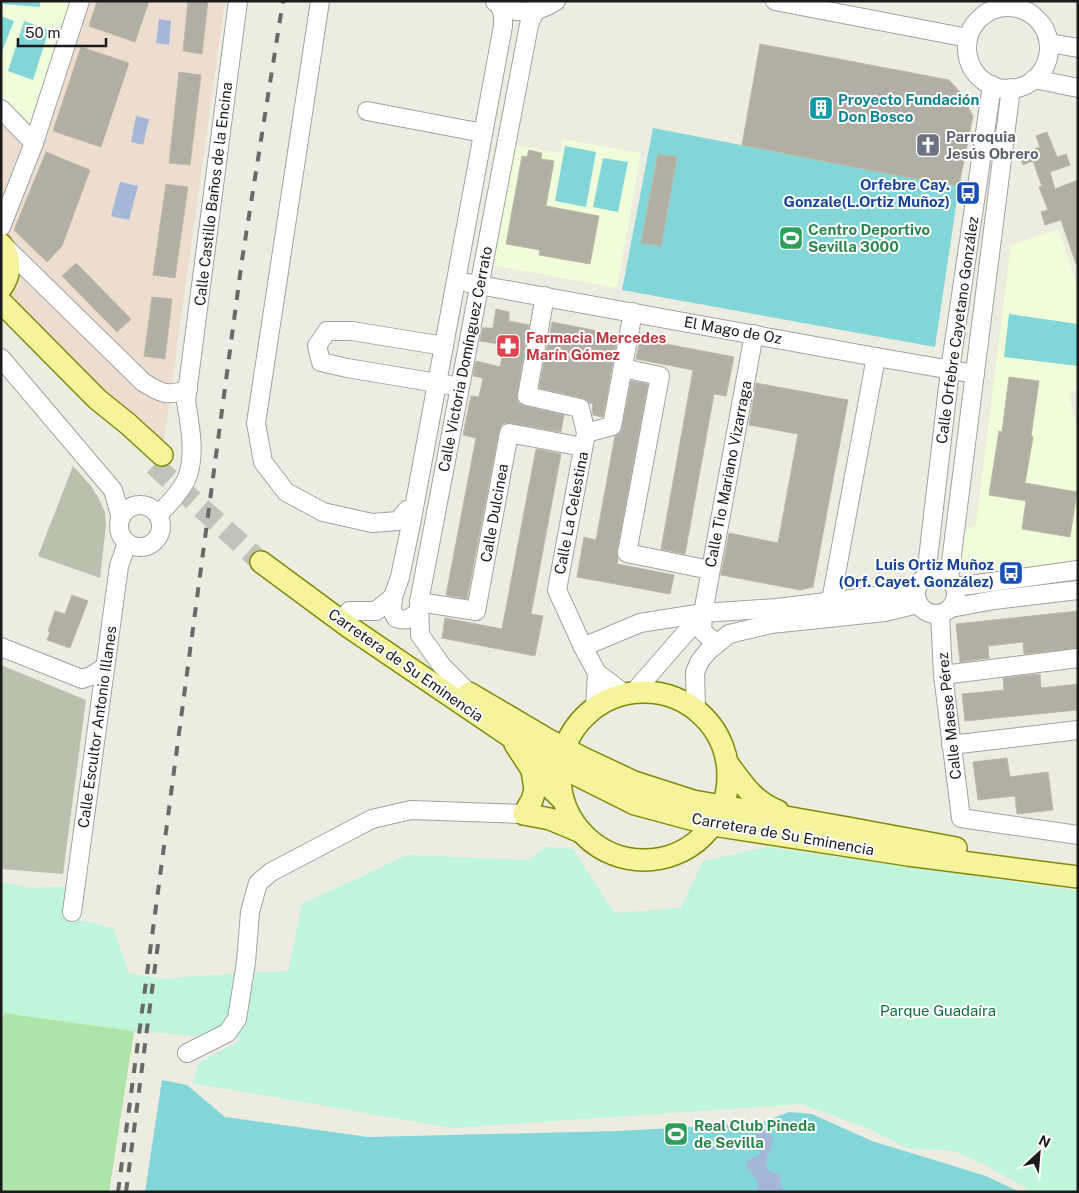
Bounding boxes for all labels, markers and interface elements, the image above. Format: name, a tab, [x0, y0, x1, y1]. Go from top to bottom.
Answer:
scale bar	[18, 15, 105, 47]
text: 50 m	[25, 24, 60, 41]
street label: Calle Castillo Baños de la Encina	[191, 81, 235, 307]
place label: Proyecto Fundación Don Bosco	[838, 91, 980, 125]
building icon: Proyecto Fundación Don Bosco	[808, 95, 834, 121]
place label: Parroquia Jesús Obrero	[946, 128, 1039, 162]
church icon: Parroquia Jesús Obrero	[915, 132, 941, 158]
place label: Orfebre Cay. Gonzale(L.Ortiz Muñoz)	[784, 176, 950, 210]
bus stop icon: Orfebre Cay. Gonzale(L.Ortiz Muñoz)	[955, 180, 981, 206]
street label: Calle Orfebre Cayetano González	[933, 215, 981, 445]
place label: Centro Deportivo Sevilla 3000	[808, 221, 931, 255]
sports icon: Centro Deportivo Sevilla 3000	[778, 225, 804, 251]
street label: Calle Victoria Domínguez Cerrato	[435, 245, 495, 473]
street label: El Mago de Oz	[683, 313, 783, 347]
place label: Farmacia Mercedes Marín Gómez	[526, 329, 667, 363]
pharmacy icon: Farmacia Mercedes Marín Gómez	[495, 333, 521, 359]
street label: Calle Tio Mariano Vizarraga	[702, 379, 754, 569]
street label: Calle La Celestina	[551, 450, 591, 576]
street label: Calle Dulcinea	[477, 462, 511, 564]
place label: Luis Ortiz Muñoz (Orf. Cayet. González)	[839, 556, 994, 590]
bus stop icon: Luis Ortiz Muñoz (Orf. Cayet. González)	[998, 560, 1024, 586]
street label: Carretera de Su Eminencia	[325, 605, 487, 725]
street label: Calle Escultor Antonio Illanes	[74, 625, 120, 829]
street label: Calle Maese Pérez	[934, 652, 964, 780]
street label: Carretera de Su Eminencia	[690, 810, 876, 858]
park label: Parque Guadaíra	[880, 1002, 996, 1019]
place label: Real Club Pineda de Sevilla	[694, 1117, 816, 1151]
sports icon: Real Club Pineda de Sevilla	[663, 1121, 689, 1147]
north arrow	[1014, 1128, 1064, 1178]
text: N	[1036, 1132, 1053, 1151]

